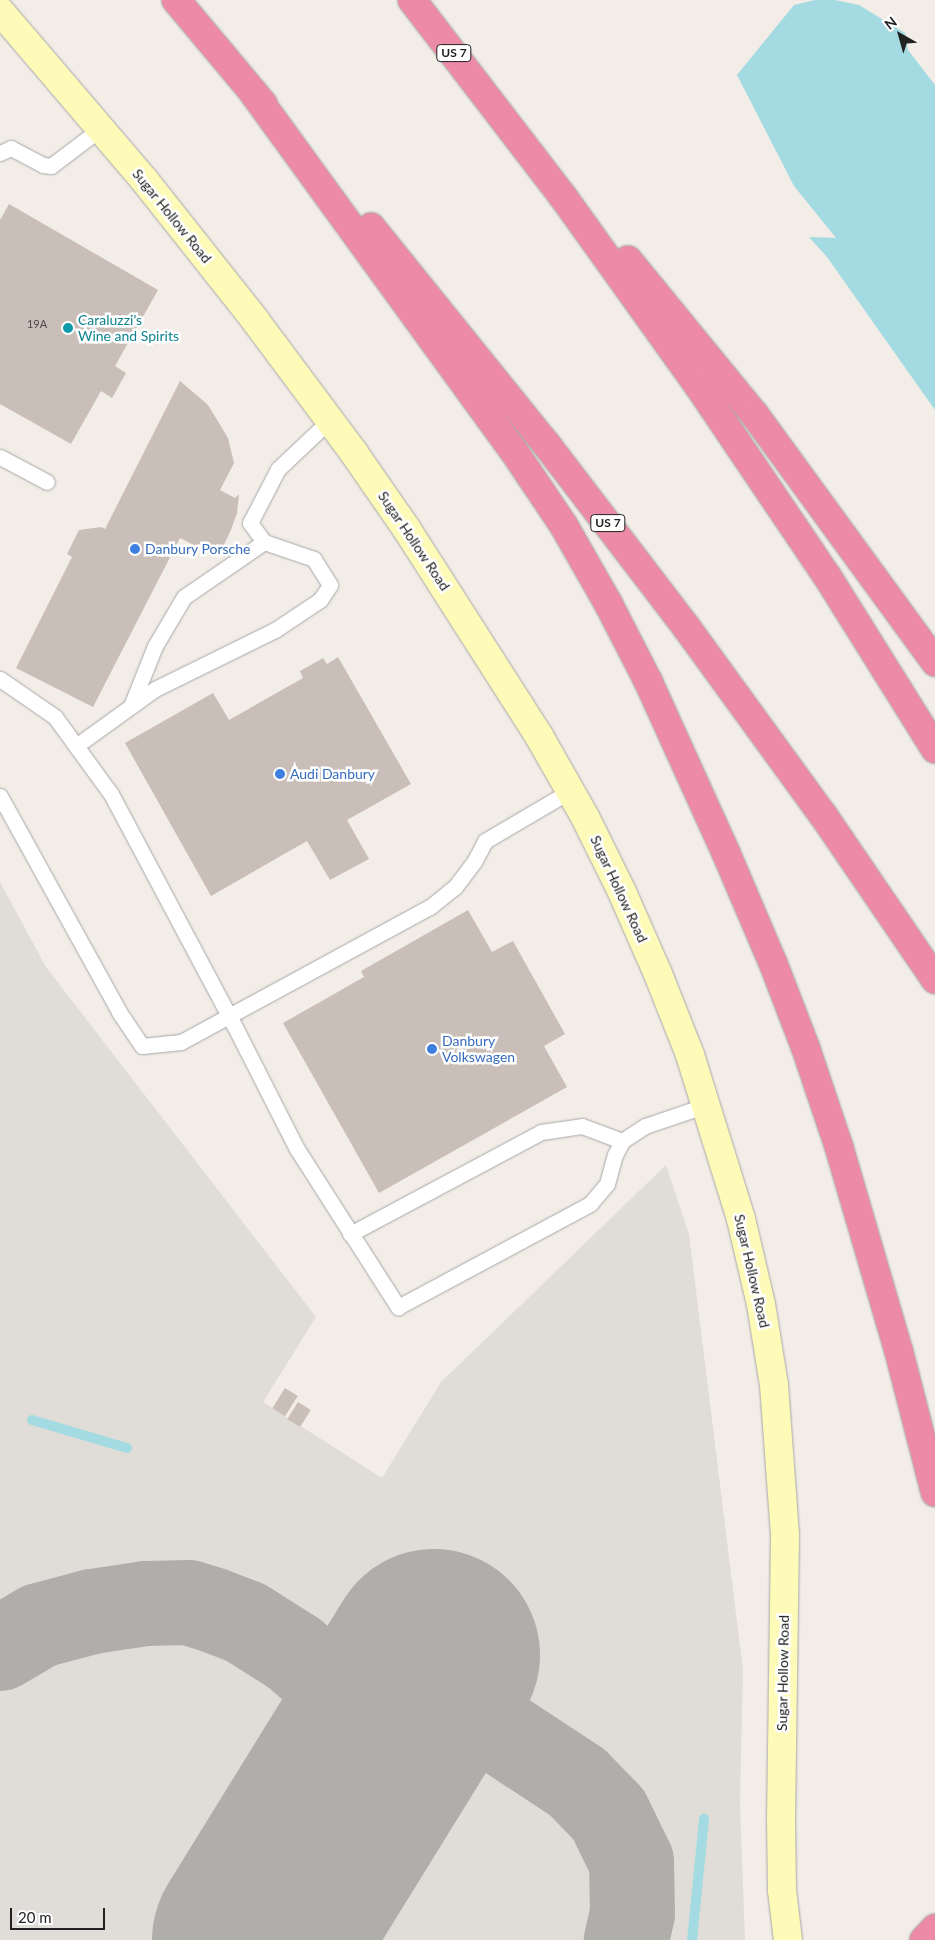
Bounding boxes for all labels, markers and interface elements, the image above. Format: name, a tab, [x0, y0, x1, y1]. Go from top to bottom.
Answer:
north arrow	[875, 10, 925, 60]
text: N	[881, 13, 900, 33]
road number: US 7	[435, 44, 473, 62]
street label: Sugar Hollow Road	[129, 165, 215, 267]
place label: Caraluzzi's Wine and Spirits	[78, 312, 179, 344]
house number: 19A	[27, 317, 47, 331]
marker: Caraluzzi's Wine and Spirits	[62, 322, 74, 334]
street label: Sugar Hollow Road	[374, 488, 454, 594]
road number: US 7	[589, 514, 627, 532]
place label: Danbury Porsche	[145, 541, 251, 557]
marker: Danbury Porsche	[129, 543, 141, 555]
place label: Audi Danbury	[290, 766, 375, 782]
marker: Audi Danbury	[274, 768, 286, 780]
street label: Sugar Hollow Road	[587, 833, 651, 945]
place label: Danbury Volkswagen	[442, 1033, 515, 1066]
marker: Danbury Volkswagen	[426, 1043, 438, 1055]
street label: Sugar Hollow Road	[731, 1212, 773, 1330]
street label: Sugar Hollow Road	[774, 1615, 792, 1731]
scale bar	[12, 1898, 108, 1930]
text: 20 m	[18, 1908, 52, 1926]

